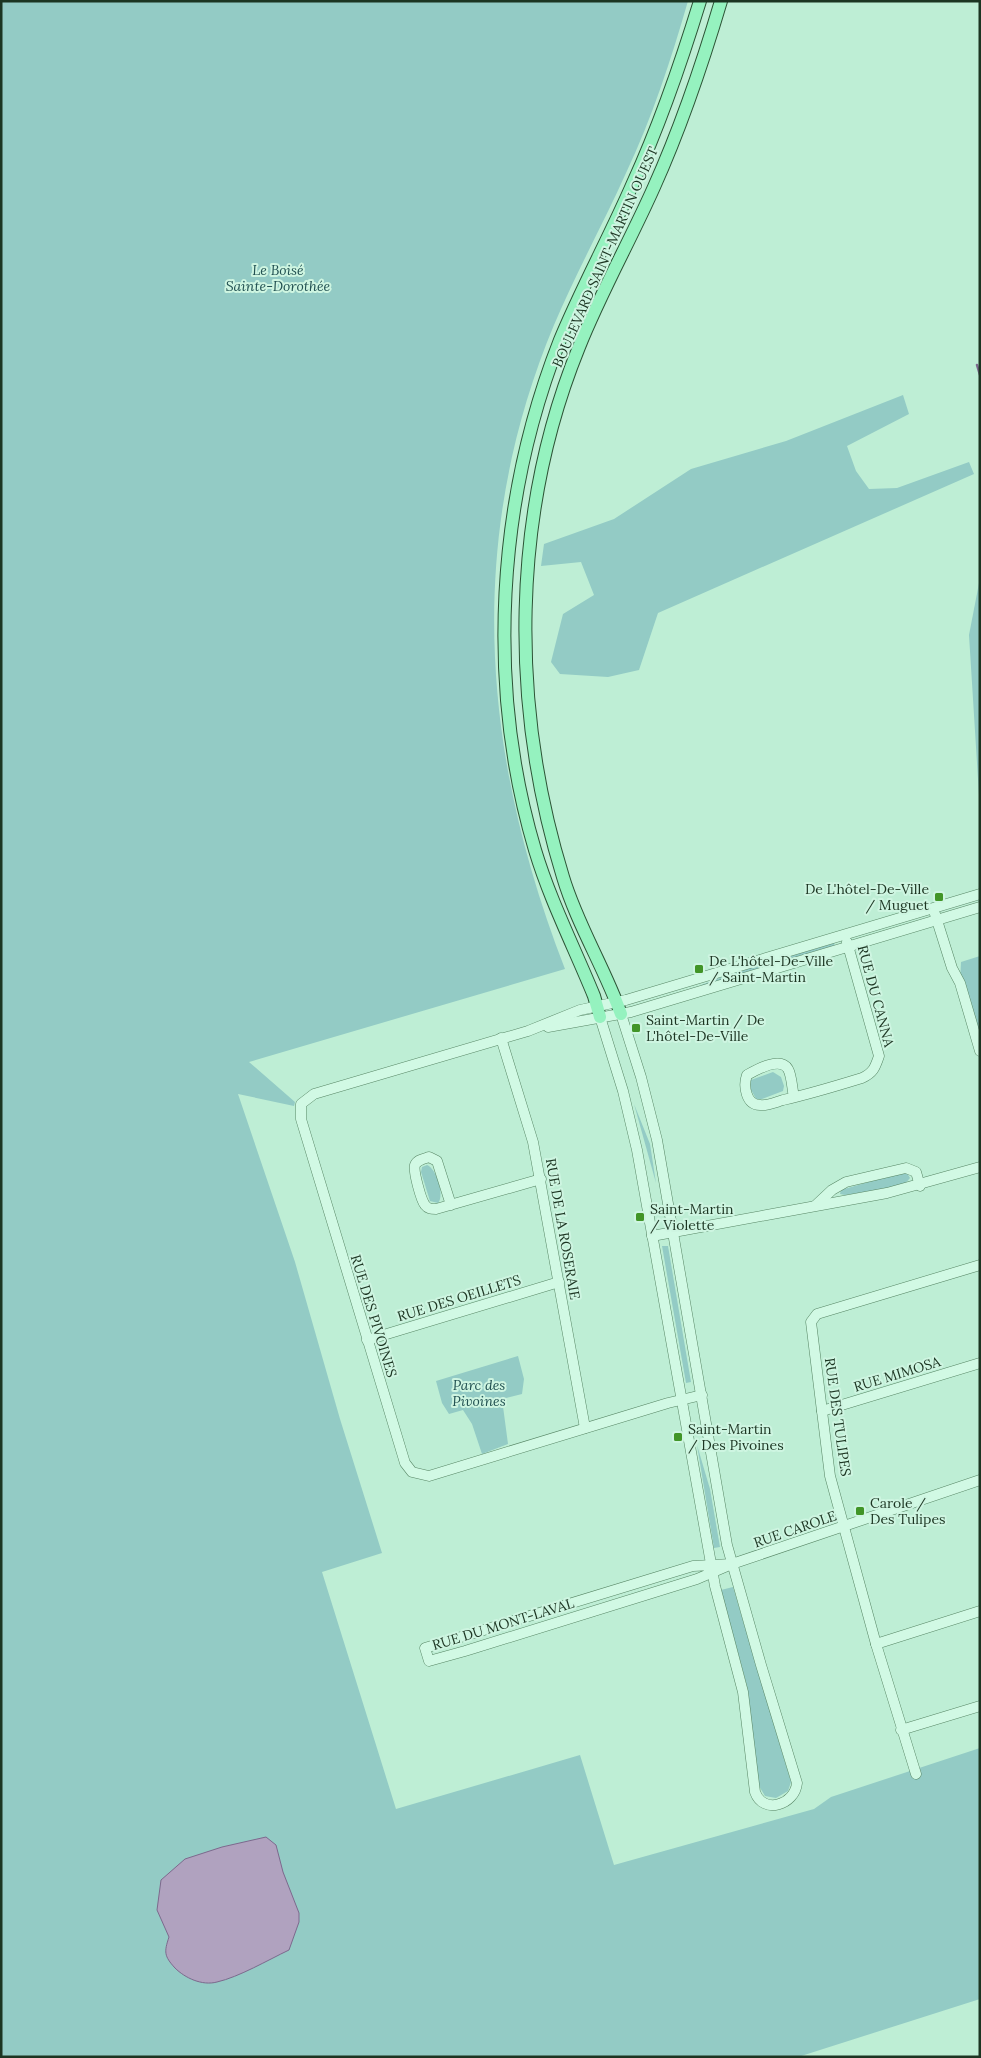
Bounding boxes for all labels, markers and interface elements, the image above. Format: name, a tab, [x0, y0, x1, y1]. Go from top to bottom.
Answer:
street label: BOULEVARD SAINT-MARTIN OUEST	[548, 144, 662, 370]
park label: Le Boisé Sainte-Dorothée	[226, 261, 331, 295]
place label: De L'hôtel-De-Ville / Muguet	[805, 880, 930, 914]
marker: De L'hôtel-De-Ville / Muguet	[933, 891, 945, 903]
street label: RUE DU CANNA	[854, 943, 898, 1049]
place label: De L'hôtel-De-Ville / Saint-Martin	[709, 952, 834, 986]
marker: De L'hôtel-De-Ville / Saint-Martin	[693, 963, 705, 975]
place label: Saint-Martin / De L'hôtel-De-Ville	[646, 1011, 765, 1045]
marker: Saint-Martin / De L'hôtel-De-Ville	[630, 1022, 642, 1034]
street label: RUE DE LA ROSERAIE	[542, 1157, 584, 1301]
place label: Saint-Martin / Violette	[650, 1200, 734, 1234]
marker: Saint-Martin / Violette	[634, 1211, 646, 1223]
street label: RUE DES PIVOINES	[347, 1253, 401, 1380]
street label: RUE DES OEILLETS	[395, 1271, 523, 1325]
street label: RUE MIMOSA	[851, 1352, 943, 1396]
street label: RUE DES TULIPES	[821, 1357, 855, 1478]
park label: Parc des Pivoines	[452, 1376, 506, 1410]
place label: Saint-Martin / Des Pivoines	[688, 1420, 784, 1454]
marker: Saint-Martin / Des Pivoines	[672, 1431, 684, 1443]
place label: Carole / Des Tulipes	[870, 1494, 945, 1528]
marker: Carole / Des Tulipes	[854, 1505, 866, 1517]
street label: RUE CAROLE	[751, 1506, 839, 1552]
street label: RUE DU MONT-LAVAL	[430, 1594, 576, 1654]

